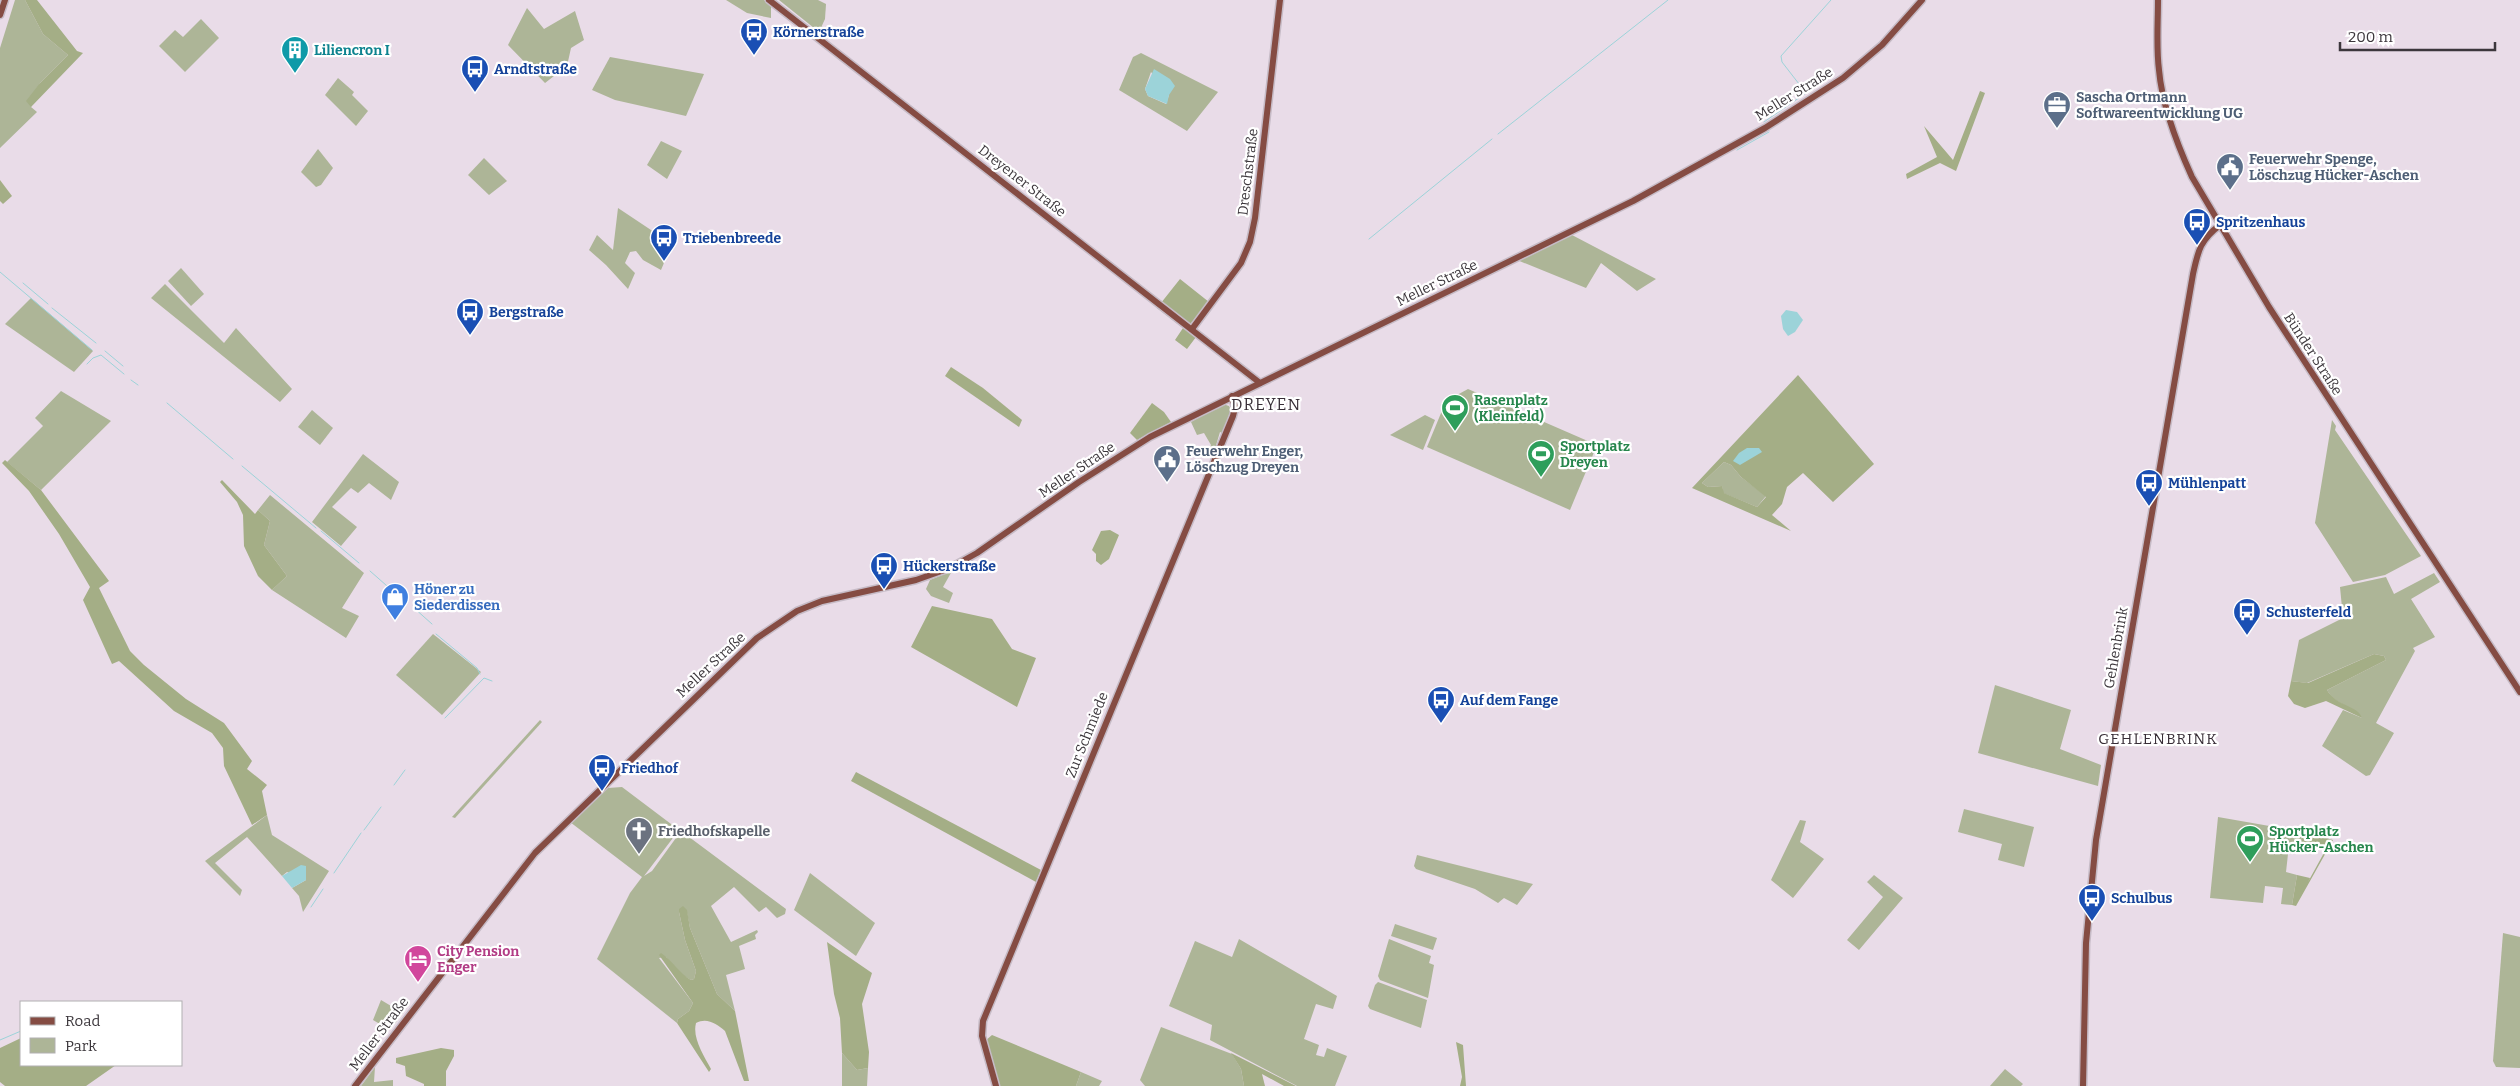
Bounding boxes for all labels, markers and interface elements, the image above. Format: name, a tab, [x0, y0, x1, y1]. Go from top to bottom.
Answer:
bus stop icon: Körnerstraße	[739, 17, 769, 56]
scale bar	[2340, 20, 2495, 52]
place label: Körnerstraße	[773, 24, 864, 41]
text: 200 m	[2348, 28, 2393, 46]
building icon: Liliencron I	[280, 35, 310, 74]
place label: Liliencron I	[314, 42, 390, 59]
bus stop icon: Arndtstraße	[460, 54, 490, 93]
place label: Arndtstraße	[494, 61, 577, 78]
street label: Meller Straße	[1752, 63, 1836, 125]
place label: Sascha Ortmann Softwareentwicklung UG	[2076, 89, 2243, 122]
office icon: Sascha Ortmann Softwareentwicklung UG	[2042, 90, 2072, 129]
street label: Dreschstraße	[1234, 128, 1262, 216]
street label: Dreyener Straße	[975, 141, 1069, 221]
place label: Feuerwehr Spenge, Löschzug Hücker-Aschen	[2249, 151, 2419, 184]
public building icon: Feuerwehr Spenge, Löschzug Hücker-Aschen	[2215, 152, 2245, 191]
bus stop icon: Spritzenhaus	[2182, 207, 2212, 246]
place label: Spritzenhaus	[2216, 214, 2305, 231]
bus stop icon: Triebenbreede	[649, 223, 679, 262]
place label: Triebenbreede	[683, 230, 781, 247]
street label: Meller Straße	[1394, 256, 1480, 310]
bus stop icon: Bergstraße	[455, 297, 485, 336]
place label: Bergstraße	[489, 304, 564, 321]
street label: Bünder Straße	[2280, 310, 2346, 398]
place label: Rasenplatz (Kleinfeld)	[1474, 392, 1548, 425]
sports icon: Rasenplatz (Kleinfeld)	[1440, 393, 1470, 432]
district label: DREYEN	[1231, 395, 1301, 414]
street label: Meller Straße	[1036, 438, 1118, 502]
place label: Sportplatz Dreyen	[1560, 438, 1630, 471]
sports icon: Sportplatz Dreyen	[1526, 439, 1556, 478]
place label: Feuerwehr Enger, Löschzug Dreyen	[1186, 443, 1303, 476]
public building icon: Feuerwehr Enger, Löschzug Dreyen	[1152, 444, 1182, 483]
bus stop icon: Mühlenpatt	[2134, 468, 2164, 507]
place label: Mühlenpatt	[2168, 475, 2247, 492]
bus stop icon: Hückerstraße	[869, 551, 899, 590]
place label: Hückerstraße	[903, 558, 996, 575]
place label: Höner zu Siederdissen	[414, 581, 500, 614]
shop icon: Höner zu Siederdissen	[380, 582, 410, 621]
bus stop icon: Schusterfeld	[2232, 597, 2262, 636]
place label: Schusterfeld	[2266, 604, 2352, 621]
street label: Gehlenbrink	[2100, 606, 2132, 690]
street label: Meller Straße	[673, 629, 749, 701]
bus stop icon: Auf dem Fange	[1426, 685, 1456, 724]
street label: Zur Schmiede	[1062, 690, 1112, 780]
place label: Auf dem Fange	[1460, 692, 1558, 709]
district label: GEHLENBRINK	[2098, 730, 2218, 748]
bus stop icon: Friedhof	[587, 753, 617, 792]
place label: Friedhof	[621, 760, 679, 777]
church icon: Friedhofskapelle	[624, 816, 654, 855]
place label: Friedhofskapelle	[658, 823, 771, 840]
place label: Sportplatz Hücker-Aschen	[2269, 823, 2374, 856]
sports icon: Sportplatz Hücker-Aschen	[2235, 824, 2265, 863]
bus stop icon: Schulbus	[2077, 883, 2107, 922]
place label: Schulbus	[2111, 890, 2173, 907]
place label: City Pension Enger	[437, 943, 519, 976]
hotel icon: City Pension Enger	[403, 944, 433, 983]
street label: Meller Straße	[346, 994, 412, 1074]
legend	[20, 1001, 182, 1066]
text: Road	[65, 1012, 100, 1030]
text: Park	[65, 1037, 97, 1055]

